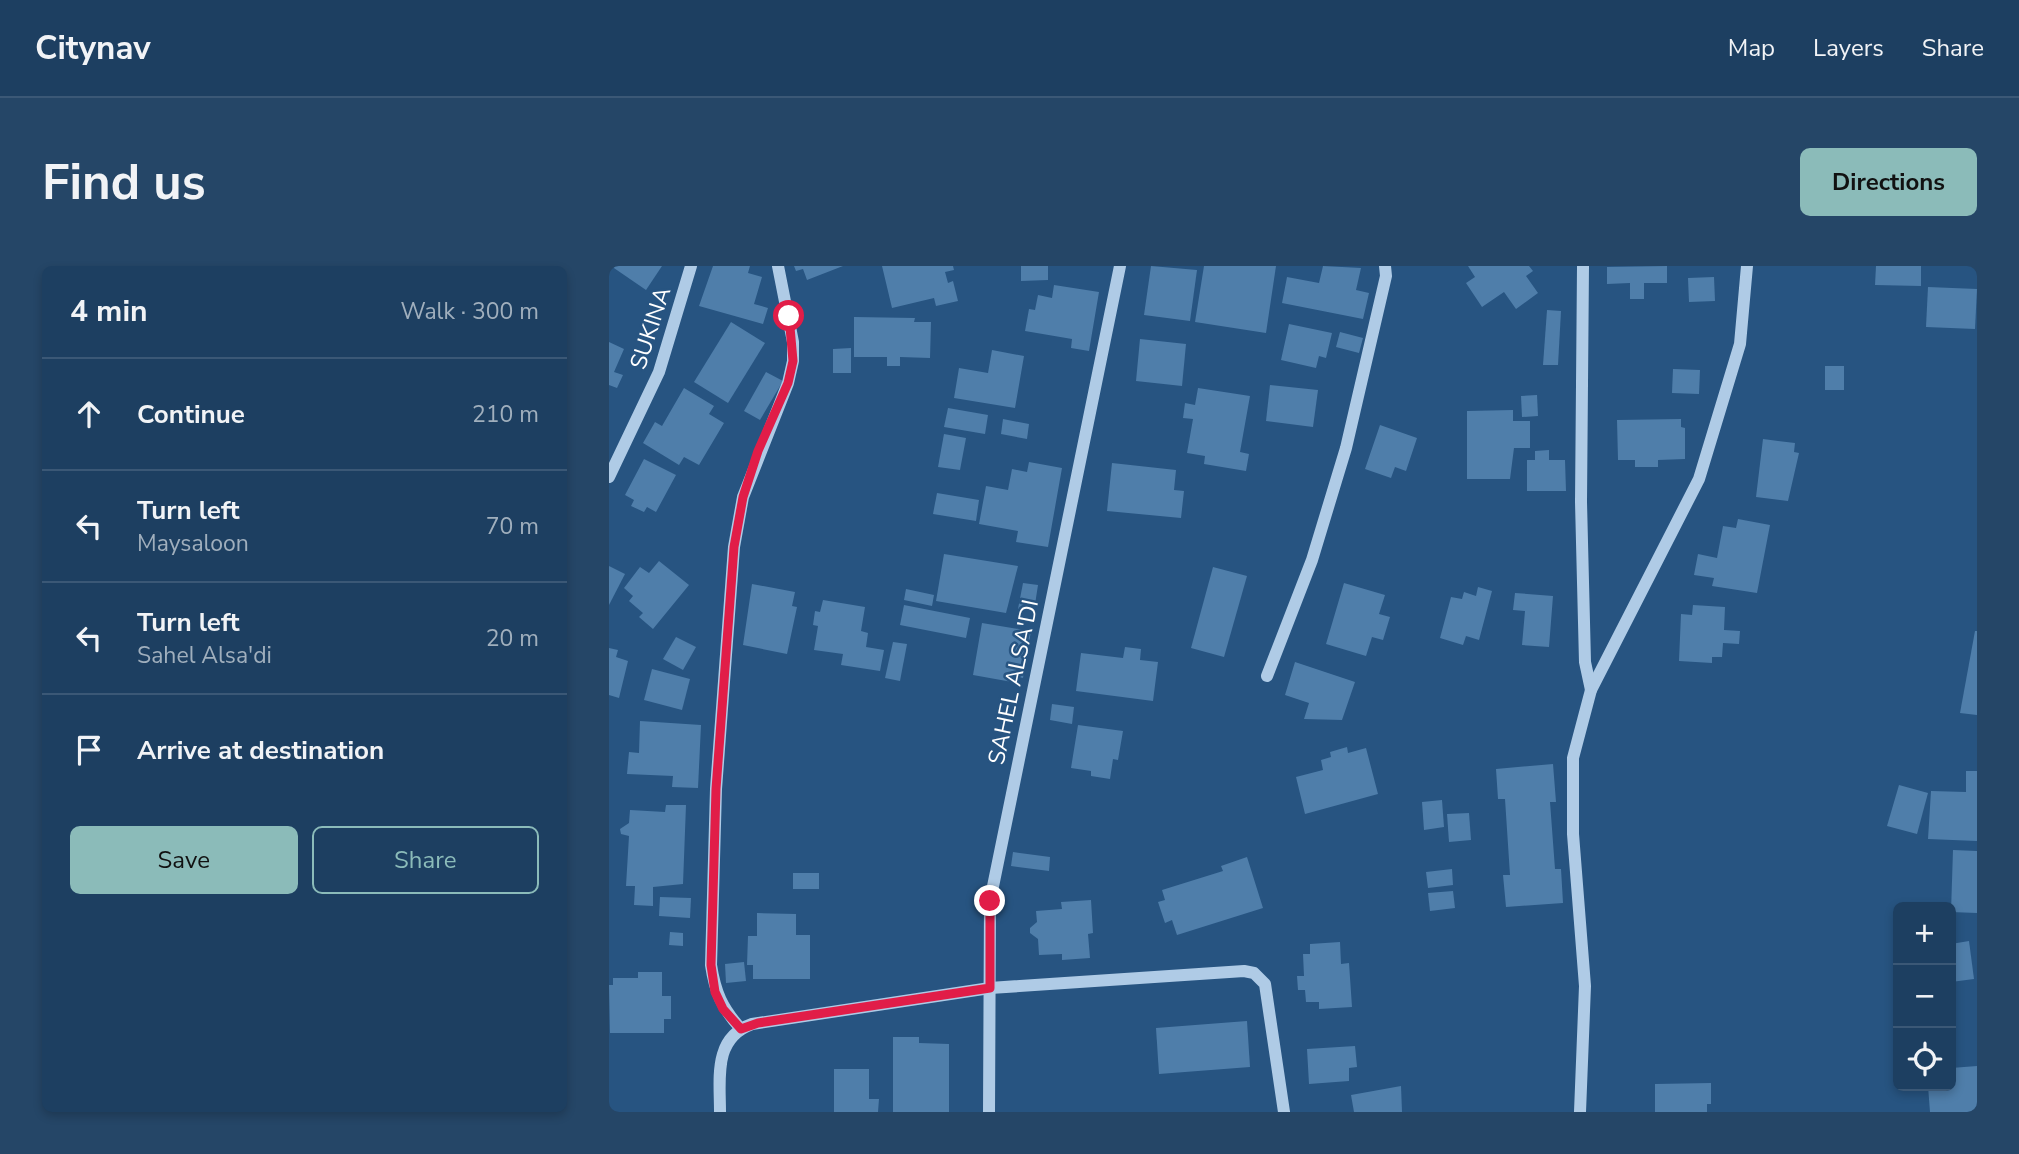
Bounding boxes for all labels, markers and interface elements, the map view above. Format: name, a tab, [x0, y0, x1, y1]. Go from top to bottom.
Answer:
text: Citynav	[35, 26, 151, 71]
text: Map	[1728, 32, 1775, 64]
text: Layers	[1813, 32, 1884, 64]
text: Share	[1922, 32, 1984, 64]
button: Directions	[1800, 148, 1977, 216]
text: Find us	[42, 149, 206, 216]
street label: SUKINA	[623, 283, 678, 373]
text: 4 min	[70, 291, 148, 332]
text: Walk · 300 m	[400, 296, 539, 327]
route start	[773, 300, 804, 331]
icon: ahead	[70, 395, 108, 433]
text: Continue	[137, 397, 245, 432]
text: 210 m	[472, 399, 539, 430]
text: Turn left	[137, 493, 240, 528]
icon: left	[70, 507, 108, 545]
text: 70 m	[486, 511, 539, 542]
text: Maysaloon	[137, 528, 249, 559]
street label: SAHEL ALSA'DI	[981, 597, 1046, 767]
text: Turn left	[137, 605, 240, 640]
icon: left	[70, 619, 108, 657]
text: 20 m	[486, 623, 539, 654]
text: Sahel Alsa'di	[137, 640, 272, 671]
icon: arrive	[70, 731, 108, 769]
text: Arrive at destination	[137, 733, 384, 768]
button: Save	[70, 826, 298, 894]
button: Share	[312, 826, 539, 894]
route end	[974, 885, 1005, 916]
map controls	[1893, 902, 1956, 1091]
button: +	[1893, 902, 1956, 965]
button: −	[1893, 965, 1956, 1028]
button: locate	[1893, 1028, 1956, 1091]

